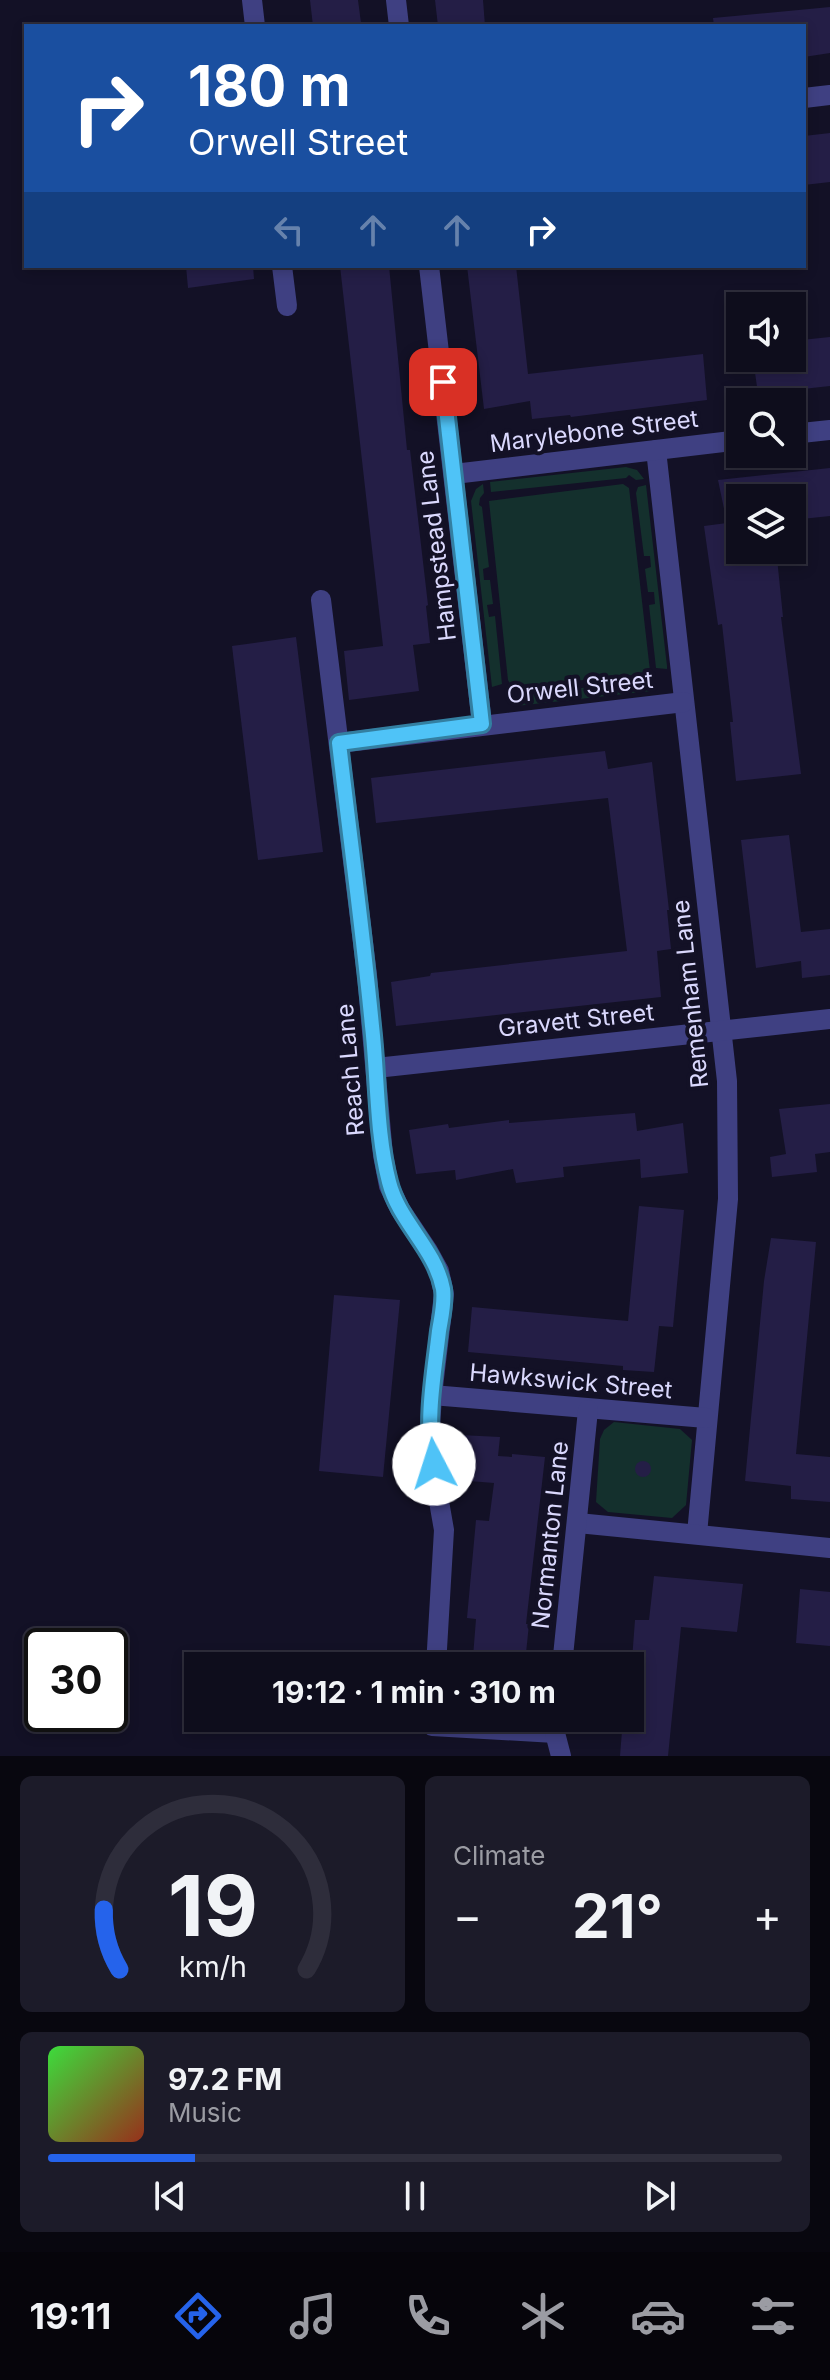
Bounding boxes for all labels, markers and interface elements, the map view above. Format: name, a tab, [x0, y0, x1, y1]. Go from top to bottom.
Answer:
text: 180 m	[188, 52, 351, 120]
icon: right	[56, 56, 160, 160]
text: Orwell Street	[188, 120, 408, 164]
icon: left	[267, 208, 311, 252]
icon: ahead	[351, 208, 395, 252]
icon: ahead	[435, 208, 479, 252]
icon: right	[519, 208, 563, 252]
map controls	[726, 292, 806, 564]
button: sound	[726, 292, 806, 372]
pin	[409, 348, 477, 416]
icon: arrive	[421, 360, 465, 404]
button: search	[726, 388, 806, 468]
street label: Marylebone Street	[488, 404, 700, 458]
street label: Hampstead Lane	[410, 449, 462, 643]
button: layers	[726, 484, 806, 564]
street label: Orwell Street	[505, 665, 655, 709]
street label: Remenham Lane	[666, 899, 714, 1089]
street label: Gravett Street	[497, 997, 656, 1043]
street label: Reach Lane	[330, 1003, 370, 1137]
street label: Hawkswick Street	[468, 1358, 674, 1404]
position arrow	[392, 1422, 476, 1506]
street label: Normanton Lane	[526, 1440, 574, 1630]
speed limit sign: 30	[24, 1628, 128, 1732]
text: 19:12 · 1 min · 310 m	[272, 1674, 556, 1710]
text: Climate	[453, 1840, 545, 1871]
text: 19	[168, 1855, 257, 1956]
text: 21°	[572, 1880, 663, 1952]
text: −	[453, 1889, 482, 1943]
text: +	[753, 1889, 782, 1943]
text: km/h	[179, 1949, 246, 1984]
text: 97.2 FM	[168, 2061, 282, 2097]
text: Music	[168, 2097, 242, 2128]
icon: previous	[148, 2174, 192, 2218]
icon: pause	[393, 2174, 437, 2218]
icon: next	[638, 2174, 682, 2218]
icon: directions	[170, 2288, 226, 2344]
icon: music	[285, 2288, 341, 2344]
icon: phone	[400, 2288, 456, 2344]
icon: climate	[515, 2288, 571, 2344]
icon: car	[630, 2288, 686, 2344]
icon: filters	[745, 2288, 801, 2344]
text: 19:11	[29, 2294, 111, 2338]

